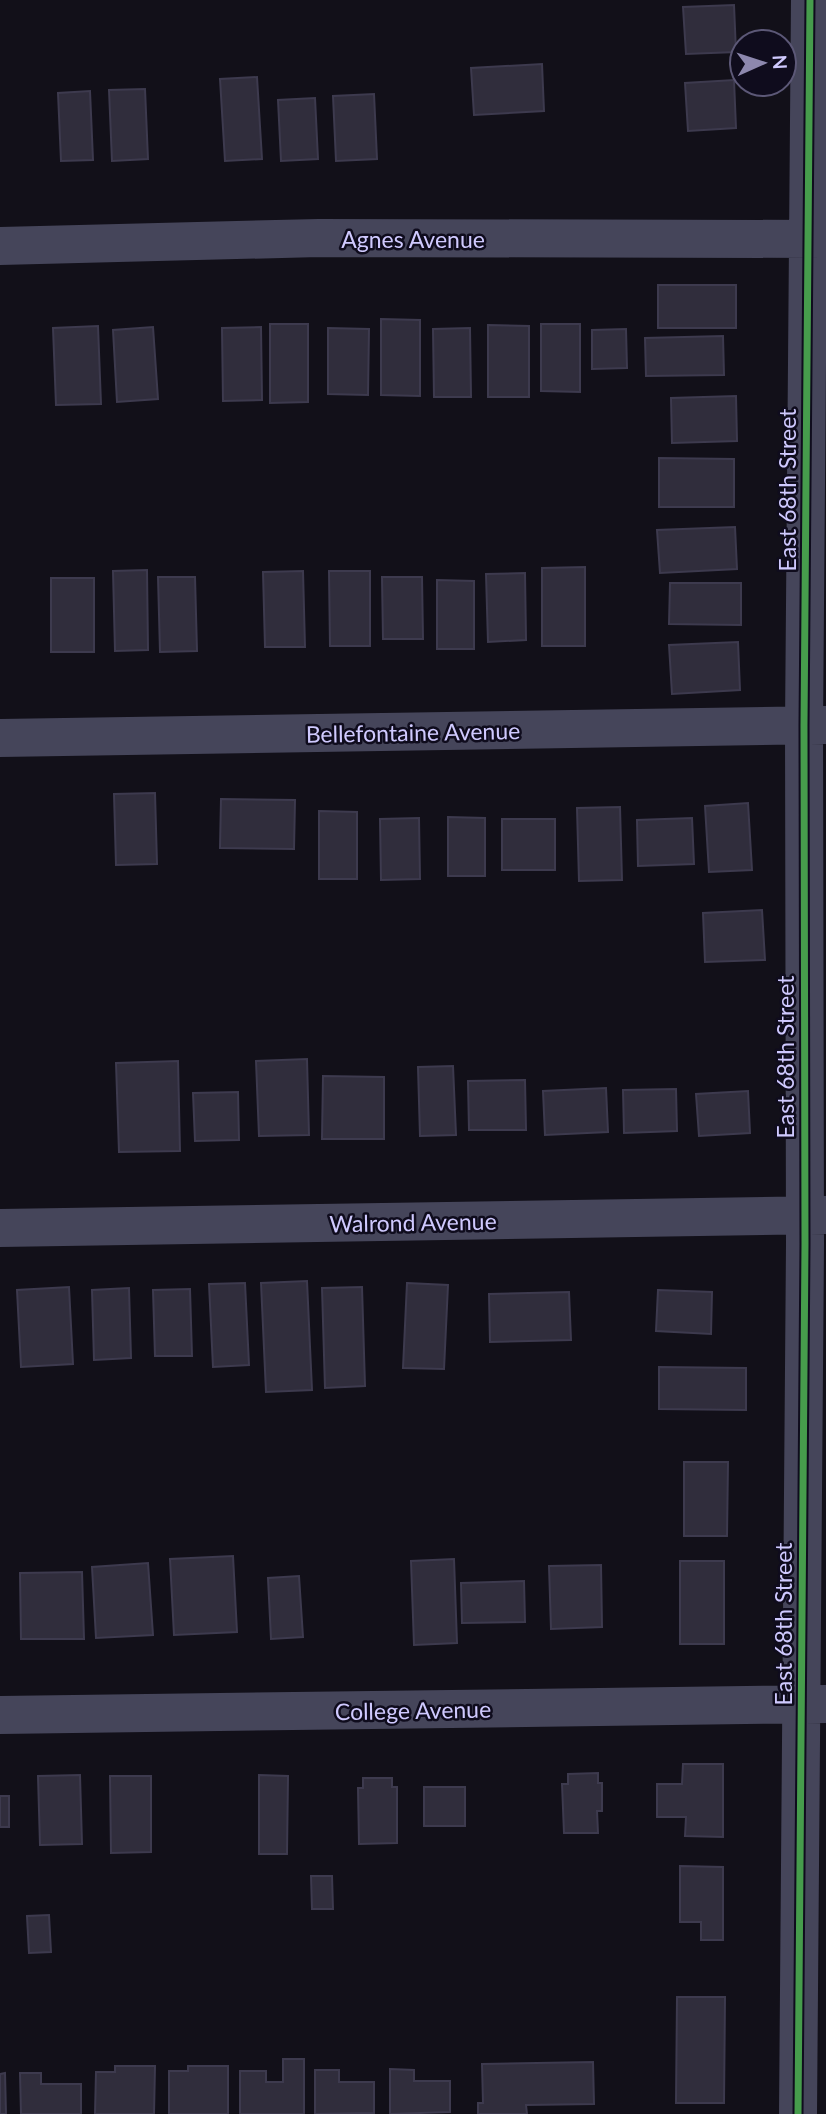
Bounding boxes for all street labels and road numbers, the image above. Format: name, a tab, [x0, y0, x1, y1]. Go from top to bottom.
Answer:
street label: Agnes Avenue	[341, 225, 485, 253]
street label: East 68th Street	[773, 408, 801, 571]
street label: Bellefontaine Avenue	[305, 716, 521, 748]
street label: East 68th Street	[771, 975, 799, 1138]
street label: Walrond Avenue	[329, 1207, 497, 1237]
street label: East 68th Street	[769, 1542, 797, 1705]
street label: College Avenue	[335, 1695, 491, 1725]

